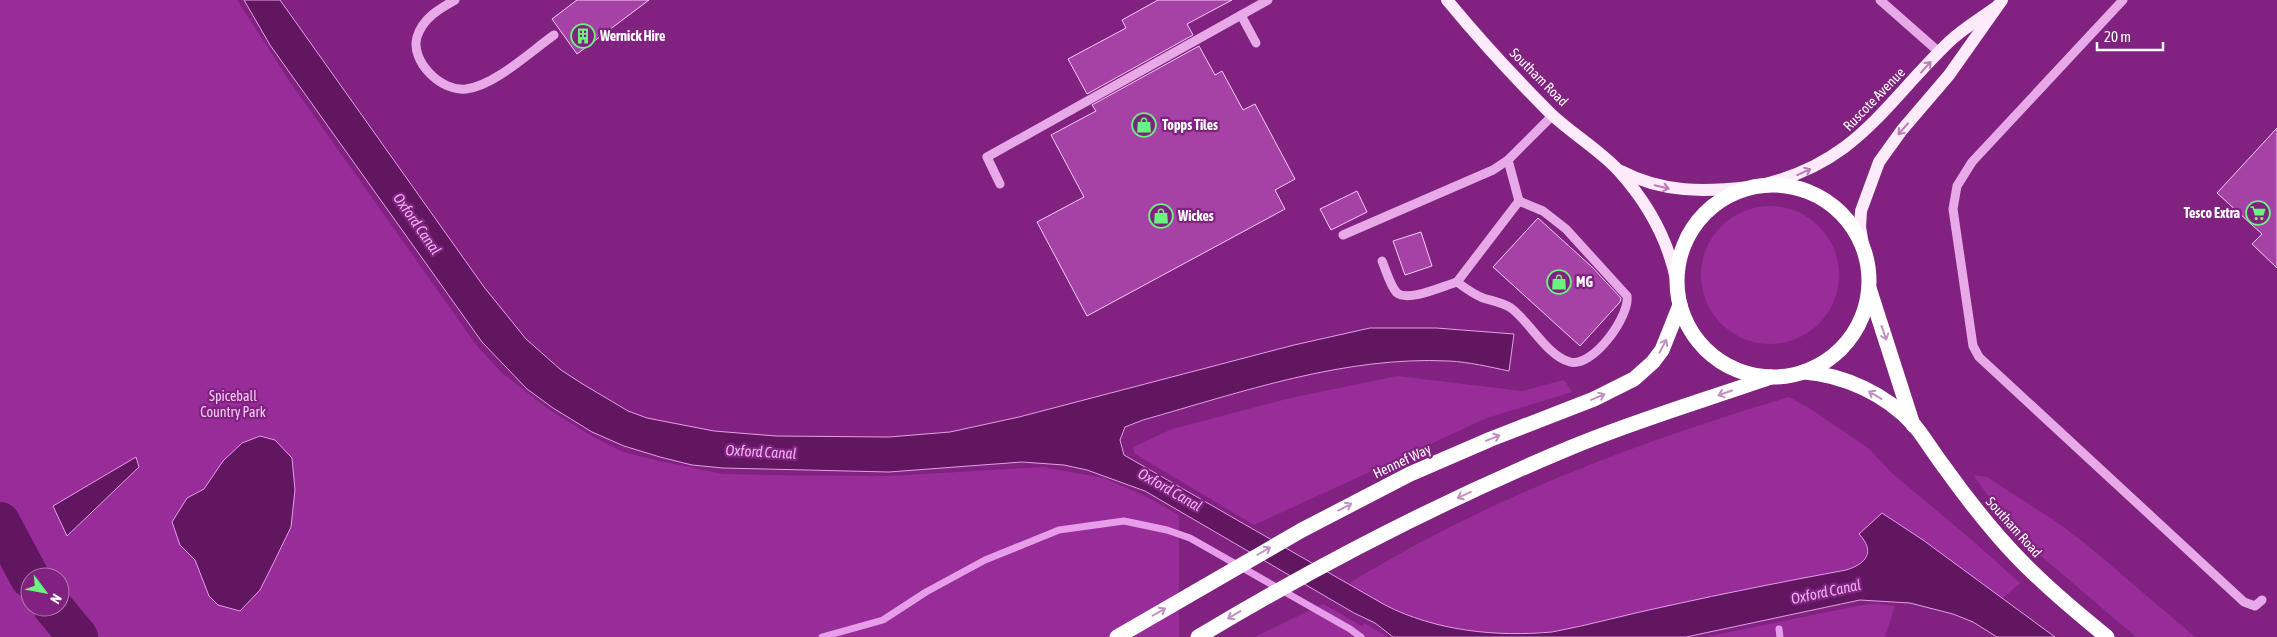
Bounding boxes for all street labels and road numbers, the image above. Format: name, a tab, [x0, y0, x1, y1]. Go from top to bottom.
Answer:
street label: Southam Road	[1507, 45, 1571, 109]
street label: Ruscote Avenue	[1840, 64, 1908, 134]
street label: Hennef Way	[1370, 441, 1434, 481]
street label: Southam Road	[1983, 494, 2045, 560]

